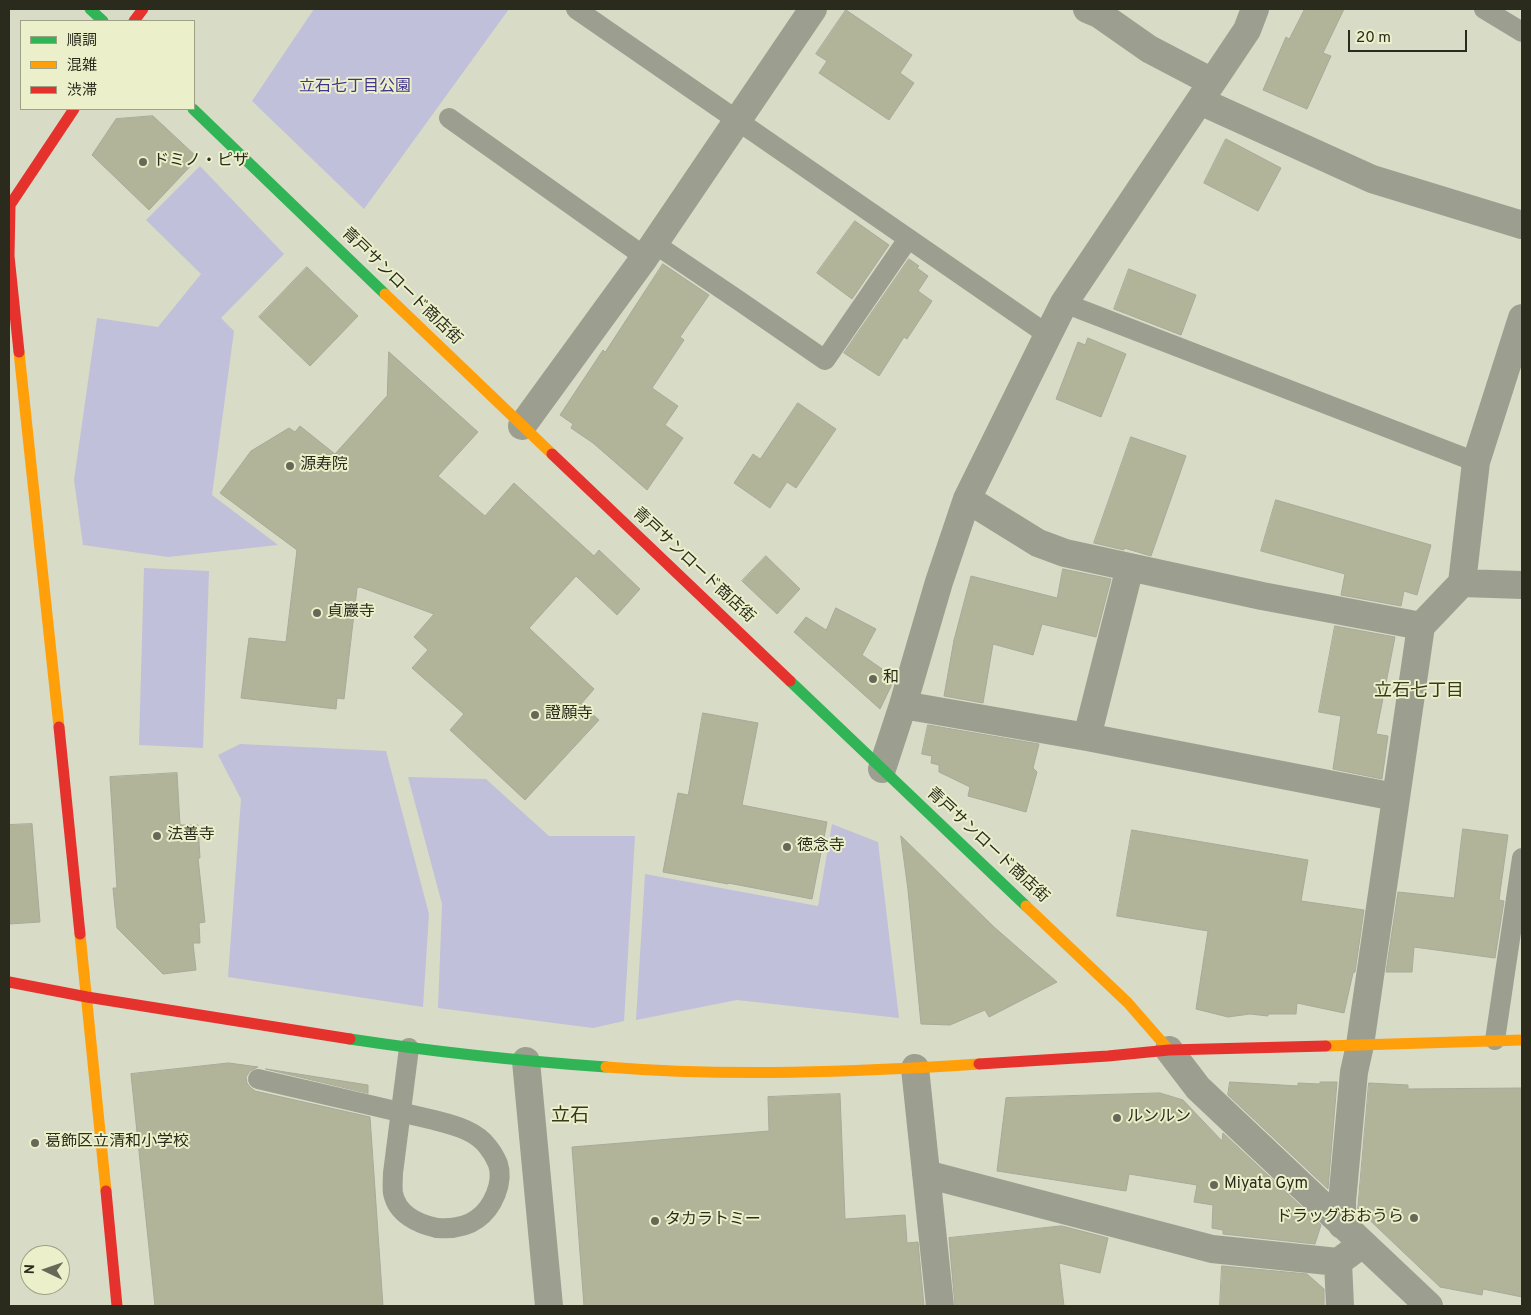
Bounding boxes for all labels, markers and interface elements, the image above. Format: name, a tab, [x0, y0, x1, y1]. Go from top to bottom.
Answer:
legend	[20, 20, 195, 110]
scale bar	[1351, 20, 1470, 52]
text: 20 m	[1356, 29, 1391, 48]
text: 順調	[67, 32, 97, 51]
text: 混雑	[67, 57, 97, 76]
park label: 立石七丁目公園	[299, 78, 411, 98]
text: 渋滞	[67, 82, 97, 101]
place label: ドミノ・ピザ	[153, 152, 249, 172]
marker: ドミノ・ピザ	[137, 156, 149, 168]
street label: 青戸サンロード商店街	[337, 225, 465, 349]
place label: 源寿院	[300, 456, 348, 476]
marker: 源寿院	[284, 460, 296, 472]
street label: 青戸サンロード商店街	[628, 504, 758, 628]
place label: 貞巖寺	[327, 603, 375, 623]
marker: 貞巖寺	[311, 607, 323, 619]
place label: 和	[883, 669, 899, 689]
marker: 和	[867, 673, 879, 685]
district label: 立石七丁目	[1374, 681, 1464, 703]
place label: 證願寺	[545, 705, 593, 725]
marker: 證願寺	[529, 709, 541, 721]
street label: 青戸サンロード商店街	[922, 784, 1052, 908]
place label: 法善寺	[167, 826, 215, 846]
marker: 法善寺	[151, 830, 163, 842]
place label: 徳念寺	[797, 837, 845, 857]
marker: 徳念寺	[781, 841, 793, 853]
district label: 立石	[551, 1106, 589, 1128]
place label: ルンルン	[1127, 1108, 1191, 1128]
marker: ルンルン	[1111, 1112, 1123, 1124]
place label: 葛飾区立清和小学校	[45, 1133, 189, 1153]
marker: 葛飾区立清和小学校	[29, 1137, 41, 1149]
place label: Miyata Gym	[1224, 1175, 1308, 1195]
marker: Miyata Gym	[1208, 1179, 1220, 1191]
place label: ドラッグおおうら	[1276, 1208, 1404, 1228]
place label: タカラトミー	[665, 1211, 761, 1231]
marker: ドラッグおおうら	[1408, 1212, 1420, 1224]
marker: タカラトミー	[649, 1215, 661, 1227]
north arrow	[20, 1245, 70, 1295]
text: N	[22, 1264, 39, 1275]

